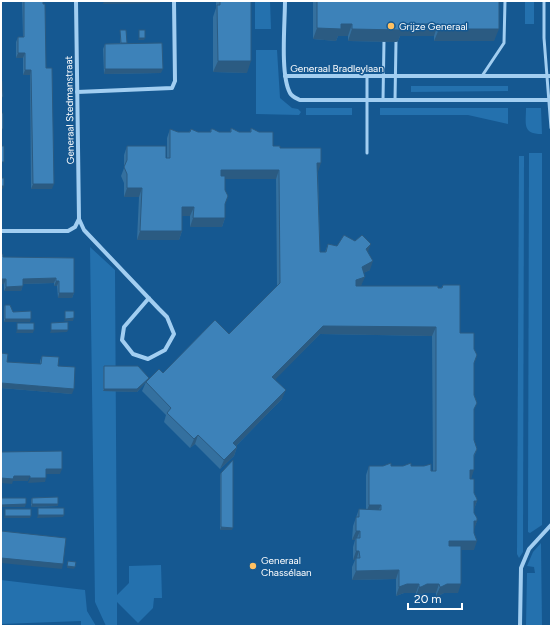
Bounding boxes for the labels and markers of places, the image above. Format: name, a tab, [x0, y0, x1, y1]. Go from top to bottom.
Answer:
place label: Grijze Generaal	[399, 20, 468, 33]
marker: Grijze Generaal	[386, 21, 396, 31]
place label: Generaal Chassélaan	[261, 554, 312, 579]
marker: Generaal Chassélaan	[248, 561, 258, 571]

